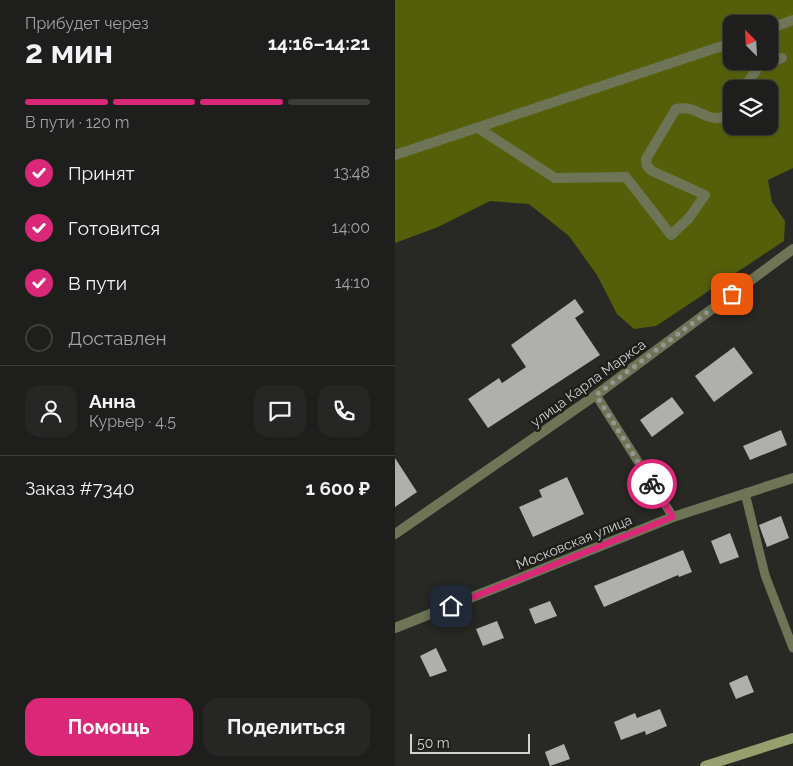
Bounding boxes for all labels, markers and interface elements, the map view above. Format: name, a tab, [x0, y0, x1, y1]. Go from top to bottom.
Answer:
text: Прибудет через	[25, 14, 149, 33]
north arrow	[723, 15, 777, 70]
map controls	[723, 15, 778, 135]
text: 14:16–14:21	[268, 32, 370, 54]
text: 2 мин	[25, 33, 113, 70]
button: layers	[723, 80, 778, 135]
text: В пути · 120 m	[25, 113, 130, 132]
icon: check	[25, 159, 53, 187]
text: Принят	[68, 162, 135, 184]
text: 13:48	[333, 163, 370, 182]
icon: check	[25, 214, 53, 242]
text: Готовится	[68, 217, 160, 239]
text: 14:00	[332, 218, 370, 237]
icon: check	[25, 269, 53, 297]
text: В пути	[68, 272, 127, 294]
text: 14:10	[335, 273, 370, 292]
pin	[711, 273, 753, 315]
icon: bag	[718, 280, 746, 308]
text: Доставлен	[68, 327, 167, 349]
street label: улица Карла Маркса	[527, 336, 649, 430]
button: person	[25, 385, 77, 437]
button: chat	[254, 385, 306, 437]
button: phone	[318, 385, 370, 437]
text: Анна	[89, 390, 136, 412]
text: Курьер · 4.5	[89, 412, 176, 431]
courier	[627, 459, 677, 509]
icon: bike	[638, 470, 666, 498]
text: Заказ #7340	[25, 477, 135, 499]
text: 1 600 ₽	[306, 477, 370, 499]
street label: Московская улица	[514, 511, 634, 573]
pin	[430, 585, 472, 627]
icon: home	[437, 592, 465, 620]
button: Помощь	[25, 698, 193, 756]
button: Поделиться	[203, 698, 370, 756]
scale bar	[410, 731, 530, 754]
text: 50 m	[417, 735, 450, 751]

